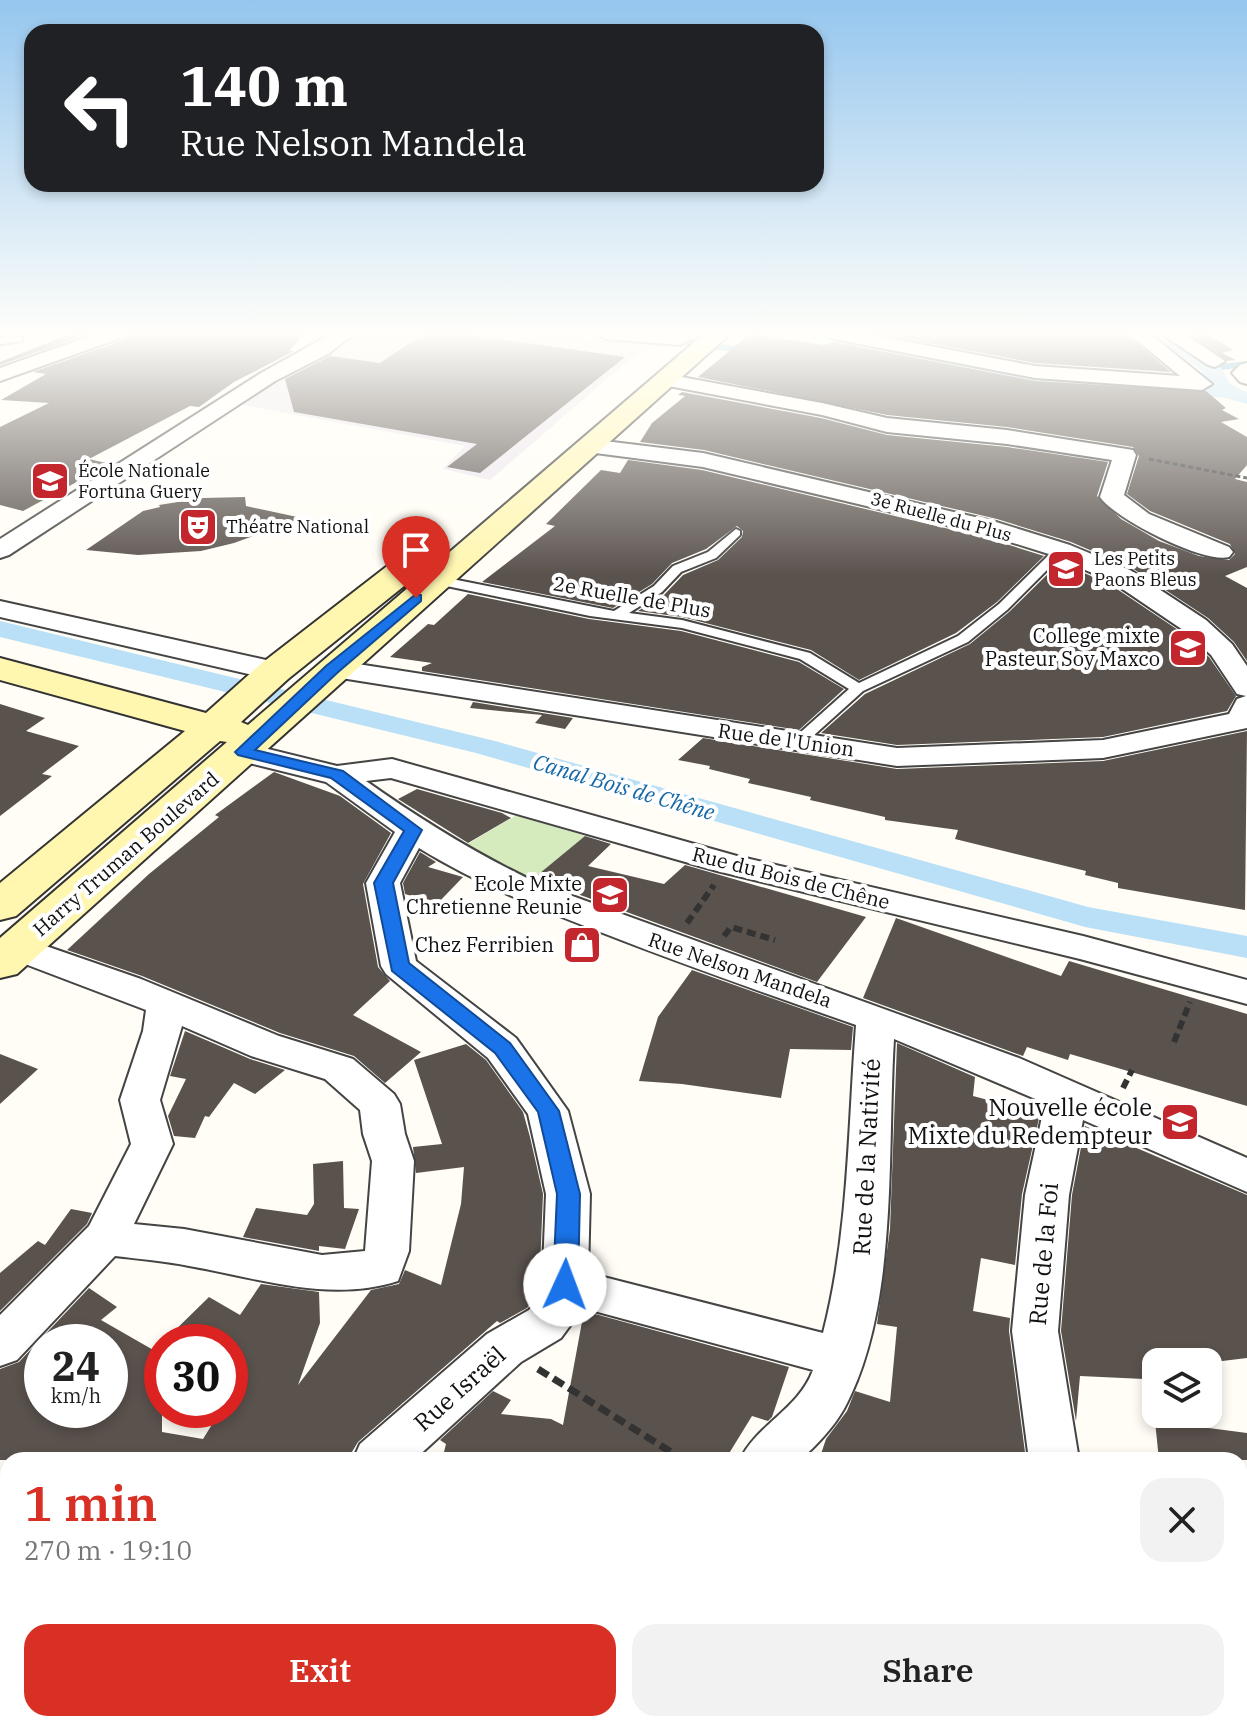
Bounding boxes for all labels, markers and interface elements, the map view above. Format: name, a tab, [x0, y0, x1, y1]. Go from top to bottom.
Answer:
text: 140 m	[180, 49, 348, 121]
icon: left	[48, 56, 152, 160]
text: Rue Nelson Mandela	[180, 119, 527, 166]
place label: École Nationale Fortuna Guery	[78, 459, 210, 503]
school or university icon: École Nationale Fortuna Guery	[29, 460, 71, 502]
street label: 3e Ruelle du Plus	[868, 487, 1014, 546]
theatre icon: Théatre National	[177, 506, 219, 548]
place label: Théatre National	[226, 515, 369, 538]
pin	[382, 516, 450, 598]
icon: arrive	[394, 528, 438, 572]
place label: Les Petits Paons Bleus	[1094, 547, 1196, 591]
school or university icon: Les Petits Paons Bleus	[1045, 548, 1087, 590]
street label: 2e Ruelle de Plus	[551, 569, 713, 624]
place label: College mixte Pasteur Soy Maxco	[985, 622, 1160, 672]
school or university icon: College mixte Pasteur Soy Maxco	[1167, 627, 1209, 669]
street label: Rue de l'Union	[716, 717, 856, 762]
water label: Canal Bois de Chêne	[530, 747, 718, 826]
street label: Harry Truman Boulevard	[27, 765, 224, 942]
street label: Rue du Bois de Chêne	[689, 840, 893, 915]
place label: Ecole Mixte Chretienne Reunie	[406, 870, 582, 920]
school or university icon: Ecole Mixte Chretienne Reunie	[589, 874, 631, 916]
shop icon: Chez Ferribien	[561, 924, 603, 966]
street label: Rue Nelson Mandela	[645, 925, 836, 1014]
place label: Chez Ferribien	[415, 931, 554, 958]
street label: Rue de la Nativité	[845, 1058, 887, 1256]
place label: Nouvelle école Mixte du Redempteur	[907, 1091, 1152, 1151]
school or university icon: Nouvelle école Mixte du Redempteur	[1159, 1101, 1201, 1143]
street label: Rue de la Foi	[1021, 1181, 1065, 1327]
position arrow	[523, 1243, 607, 1327]
speed limit sign: 30	[144, 1324, 248, 1428]
street label: Rue Israël	[407, 1339, 512, 1438]
text: 24	[52, 1340, 100, 1392]
map controls	[1142, 1348, 1222, 1428]
button: layers	[1142, 1348, 1222, 1428]
text: km/h	[51, 1382, 101, 1409]
text: 1 min	[24, 1472, 157, 1534]
button: close	[1140, 1478, 1224, 1562]
text: 270 m · 19:10	[24, 1533, 192, 1567]
button: Exit	[24, 1624, 616, 1716]
button: Share	[632, 1624, 1224, 1716]

